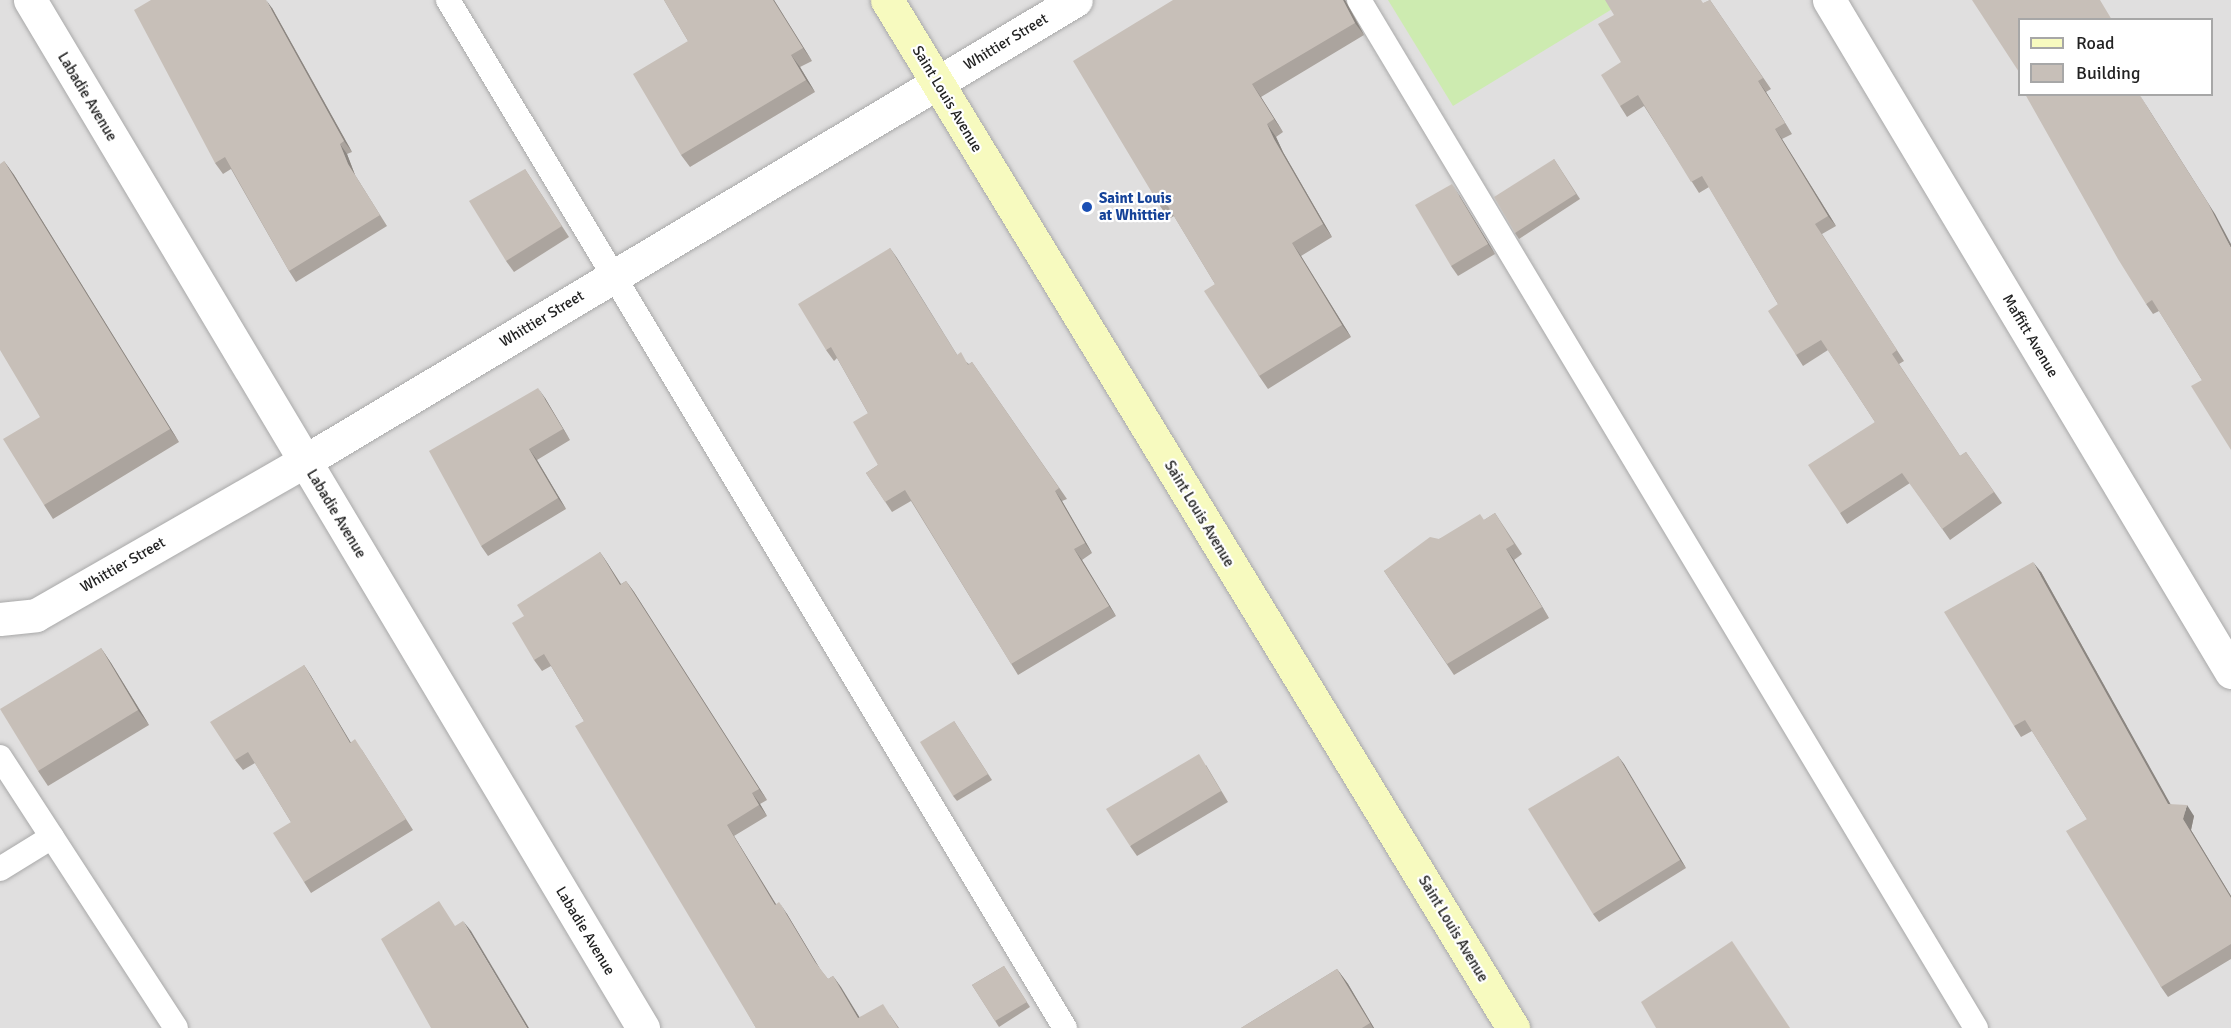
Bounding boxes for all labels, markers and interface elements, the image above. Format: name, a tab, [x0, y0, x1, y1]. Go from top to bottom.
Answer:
street label: Whittier Street	[961, 10, 1051, 74]
legend	[2018, 18, 2213, 96]
text: Road	[2076, 32, 2115, 54]
street label: Saint Louis Avenue	[908, 43, 986, 155]
street label: Labadie Avenue	[53, 49, 121, 145]
text: Building	[2076, 62, 2140, 84]
place label: Saint Louis at Whittier	[1099, 189, 1172, 224]
marker: Saint Louis at Whittier	[1080, 200, 1094, 214]
street label: Whittier Street	[497, 287, 587, 351]
street label: Maffitt Avenue	[1998, 291, 2062, 381]
street label: Saint Louis Avenue	[1160, 458, 1238, 570]
street label: Labadie Avenue	[302, 466, 370, 562]
street label: Whittier Street	[77, 533, 169, 597]
street label: Saint Louis Avenue	[1414, 873, 1492, 985]
street label: Labadie Avenue	[551, 883, 619, 979]

